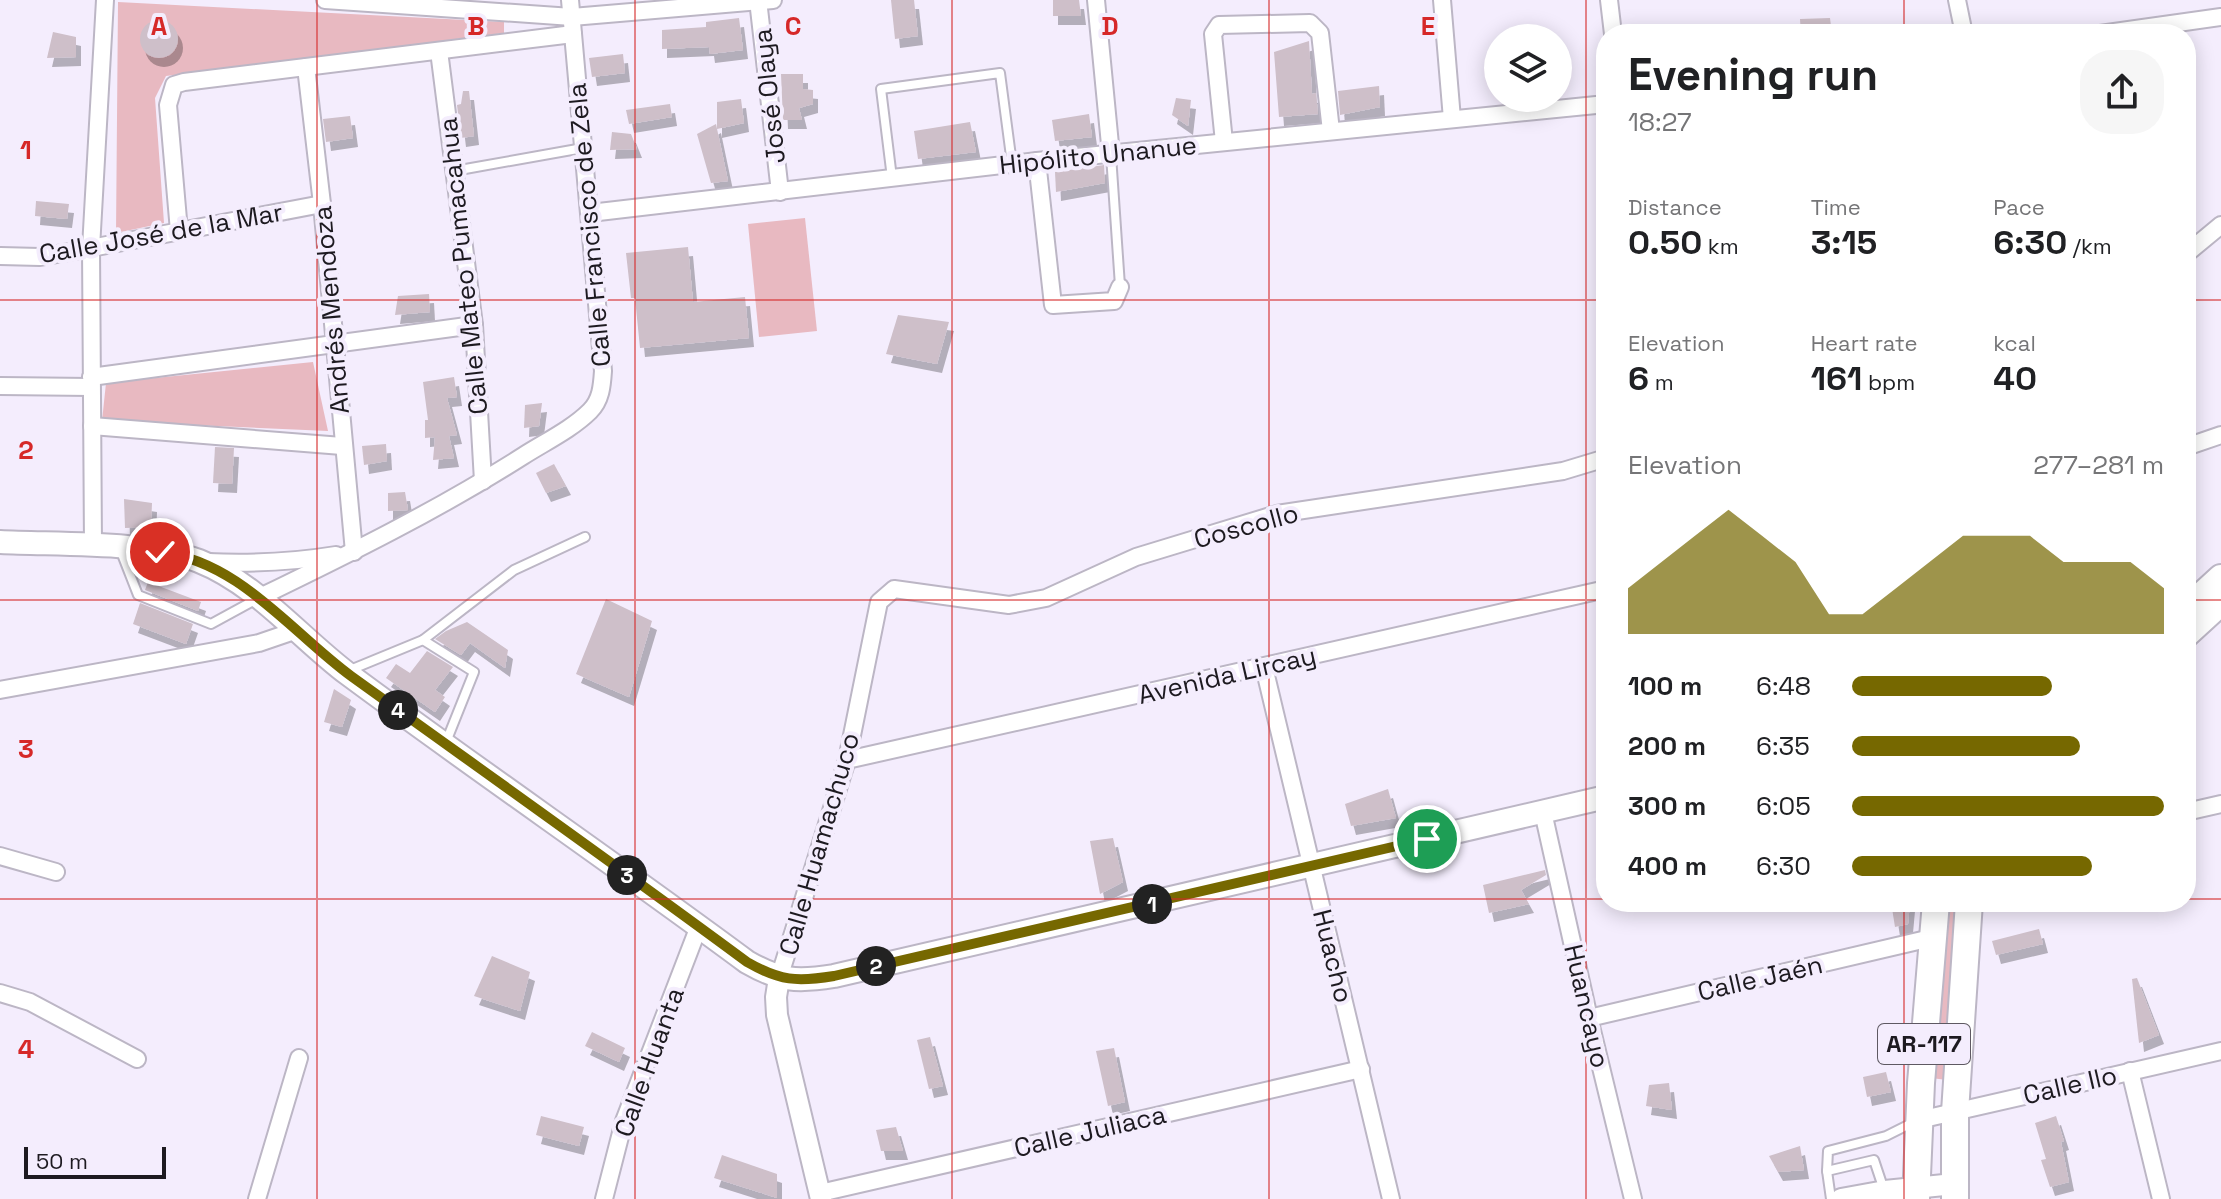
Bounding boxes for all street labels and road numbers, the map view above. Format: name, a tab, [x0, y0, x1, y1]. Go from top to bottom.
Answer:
street label: José Olaya	[745, 27, 793, 165]
street label: Calle Francisco de Zela	[560, 82, 618, 368]
street label: Calle Mateo Pumacahua	[430, 116, 495, 416]
street label: Hipólito Unanue	[998, 128, 1198, 182]
street label: Calle José de la Mar	[36, 195, 286, 271]
street label: Andrés Mendoza	[305, 204, 357, 415]
street label: Coscollo	[1190, 496, 1302, 556]
street label: Avenida Lircay	[1135, 638, 1319, 712]
street label: Calle Huamachuco	[771, 729, 867, 959]
street label: Huacho	[1305, 906, 1361, 1006]
street label: Huancayo	[1556, 941, 1618, 1071]
street label: Calle Jaén	[1694, 947, 1826, 1009]
street label: Calle Huanta	[606, 982, 692, 1141]
road number: AR-117	[1878, 1024, 1970, 1064]
street label: Calle Ilo	[2020, 1058, 2120, 1112]
street label: Calle Juliaca	[1011, 1097, 1169, 1165]

